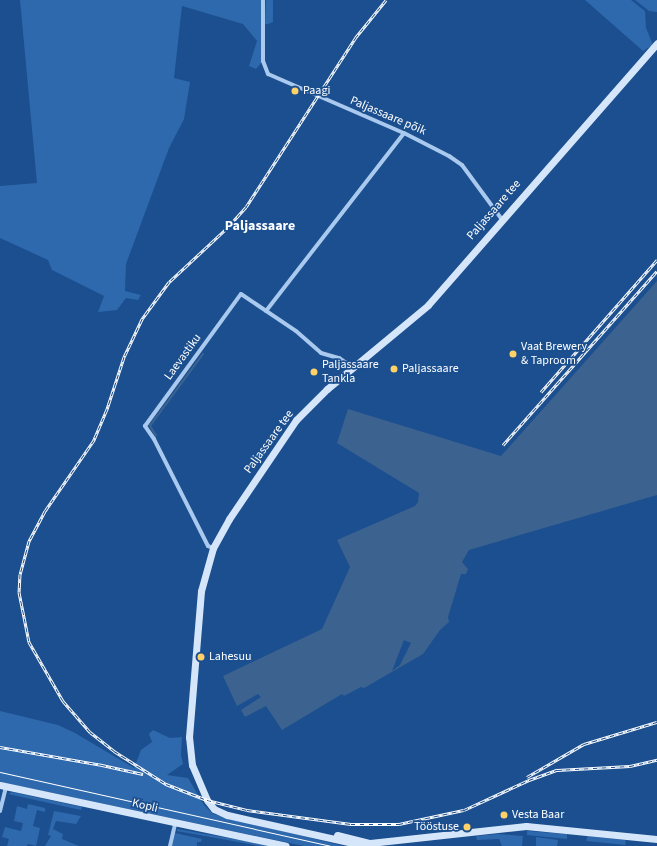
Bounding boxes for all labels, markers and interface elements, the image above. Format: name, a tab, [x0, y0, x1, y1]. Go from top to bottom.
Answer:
place label: Paagi	[303, 84, 330, 98]
marker: Paagi	[290, 86, 300, 96]
street label: Paljassaare põik	[348, 94, 428, 138]
street label: Paljassaare tee	[464, 177, 524, 243]
district label: Paljassaare	[225, 218, 295, 234]
street label: Laevastiku	[161, 331, 205, 383]
place label: Vaat Brewery & Taproom	[521, 340, 587, 368]
marker: Vaat Brewery & Taproom	[508, 349, 518, 359]
place label: Paljassaare Tankla	[322, 358, 379, 386]
place label: Paljassaare	[402, 362, 459, 376]
marker: Paljassaare	[389, 364, 399, 374]
marker: Paljassaare Tankla	[309, 367, 319, 377]
street label: Paljassaare tee	[241, 407, 297, 477]
place label: Lahesuu	[209, 650, 251, 664]
marker: Lahesuu	[196, 652, 206, 662]
street label: Kopli	[131, 796, 159, 816]
place label: Vesta Baar	[512, 808, 564, 822]
marker: Vesta Baar	[499, 810, 509, 820]
place label: Tööstuse	[414, 820, 459, 834]
marker: Tööstuse	[462, 822, 472, 832]

